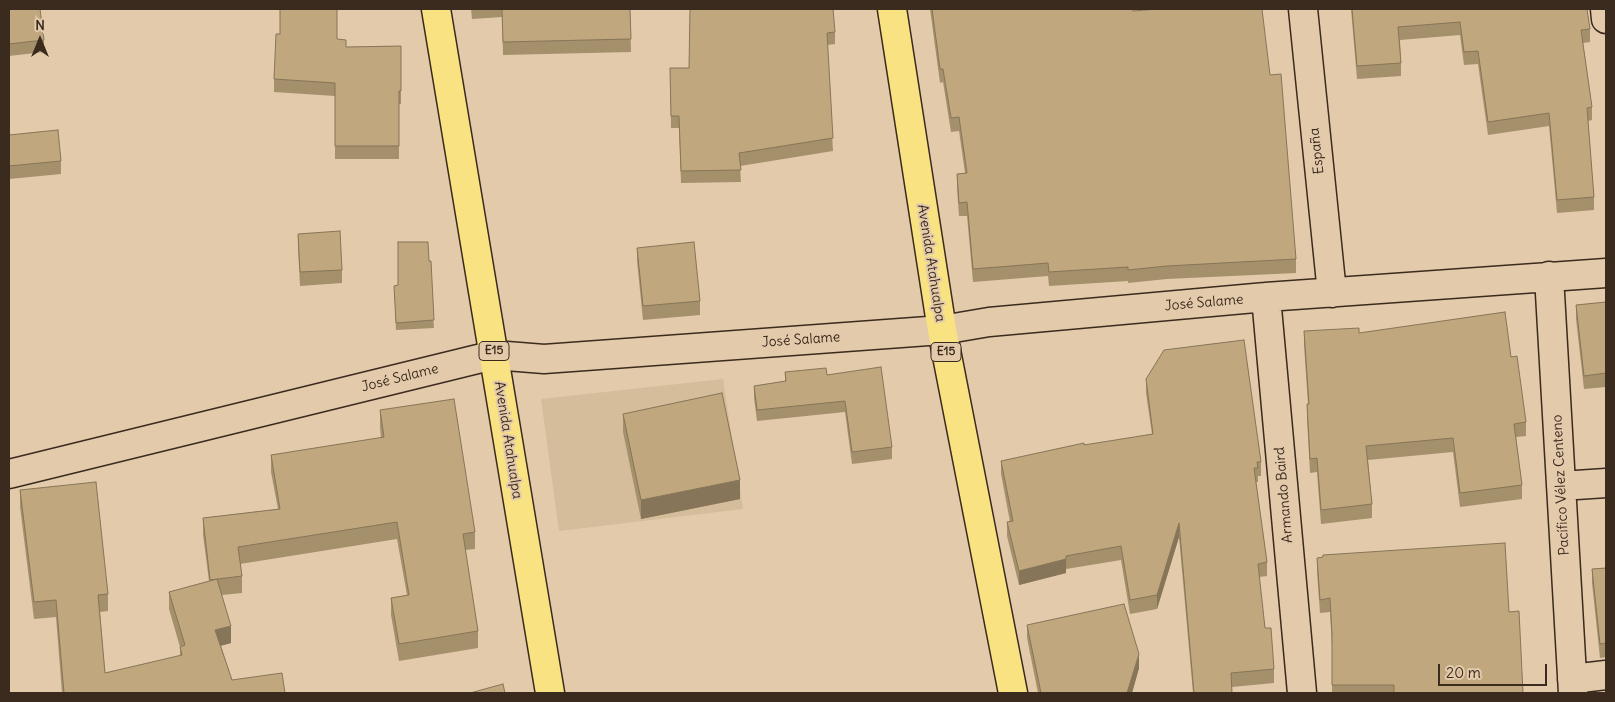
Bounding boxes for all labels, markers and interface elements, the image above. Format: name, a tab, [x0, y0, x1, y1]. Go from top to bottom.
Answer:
north arrow	[15, 15, 65, 65]
text: N	[35, 16, 45, 34]
street label: España	[1306, 127, 1328, 175]
street label: Avenida Atahualpa	[913, 203, 949, 323]
street label: José Salame	[1164, 291, 1244, 315]
street label: José Salame	[761, 329, 841, 351]
road number: E15	[479, 342, 509, 361]
road number: E15	[931, 342, 961, 362]
street label: José Salame	[360, 360, 440, 396]
street label: Avenida Atahualpa	[490, 380, 526, 500]
street label: Pacífico Vélez Centeno	[1549, 414, 1573, 556]
street label: Armando Baird	[1271, 446, 1297, 544]
scale bar	[1440, 654, 1549, 686]
text: 20 m	[1446, 663, 1481, 682]

